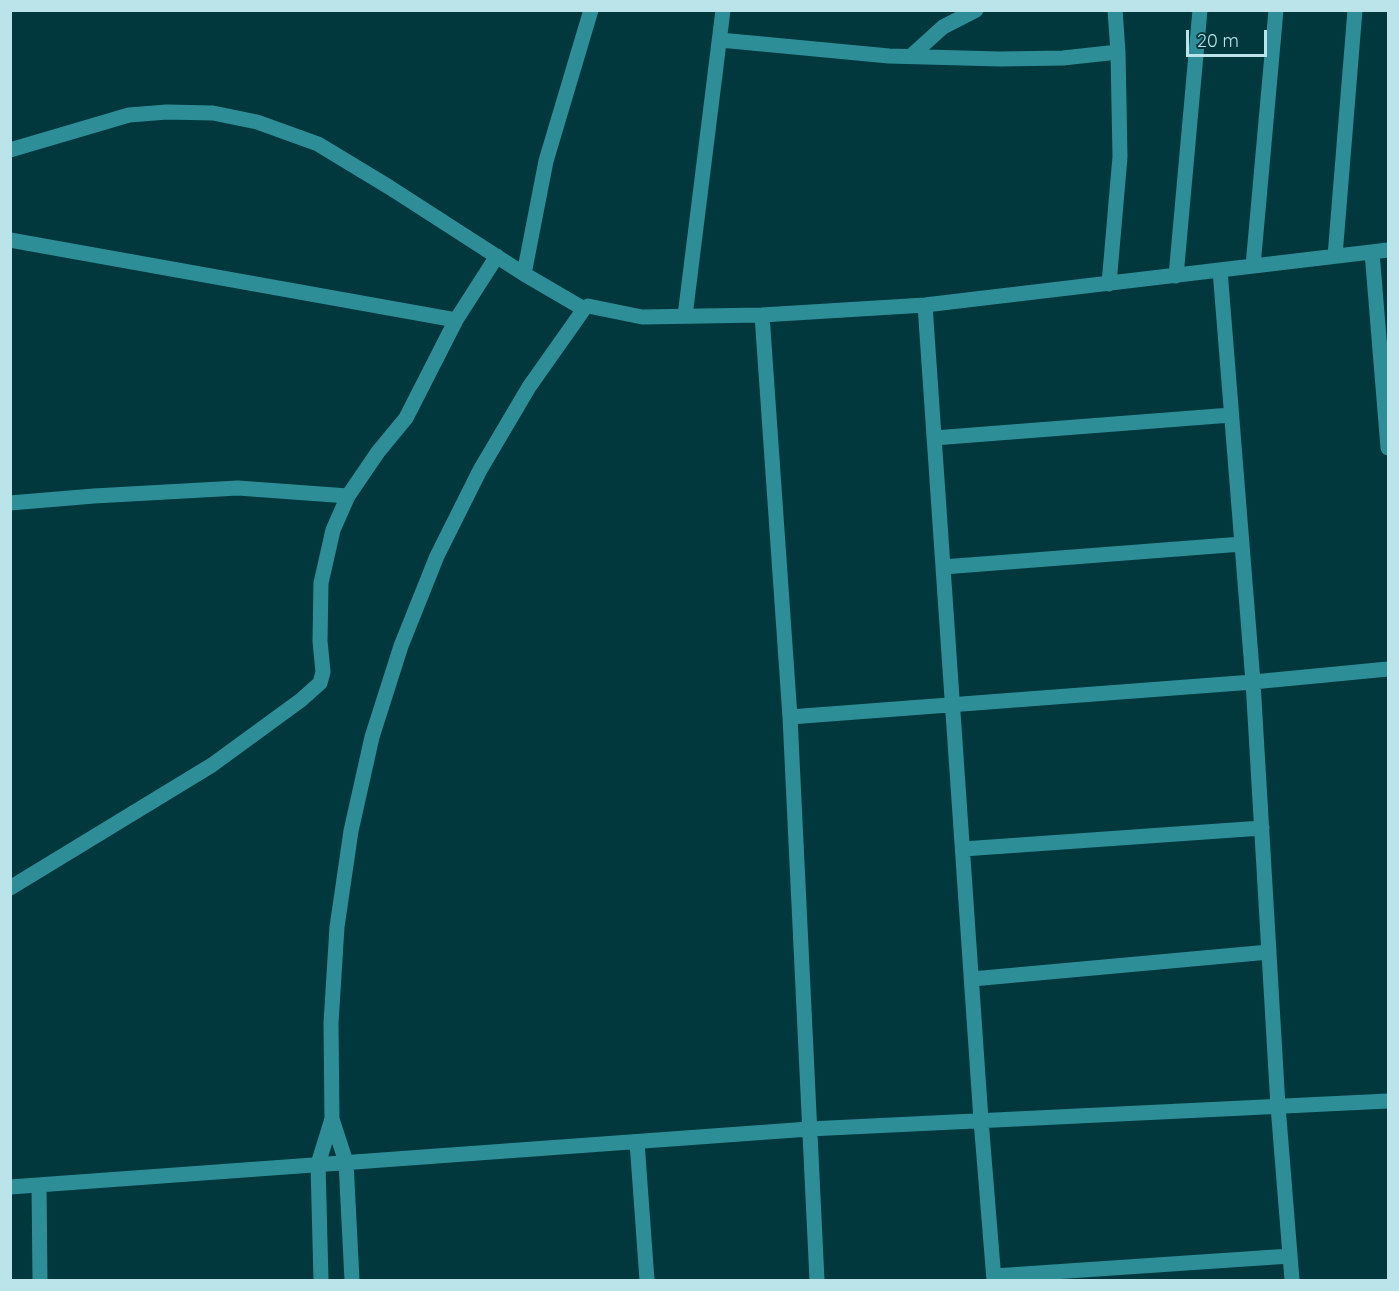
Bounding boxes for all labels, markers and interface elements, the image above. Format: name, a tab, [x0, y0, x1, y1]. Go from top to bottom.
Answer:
scale bar	[1189, 18, 1270, 56]
text: 20 m	[1197, 29, 1239, 52]

